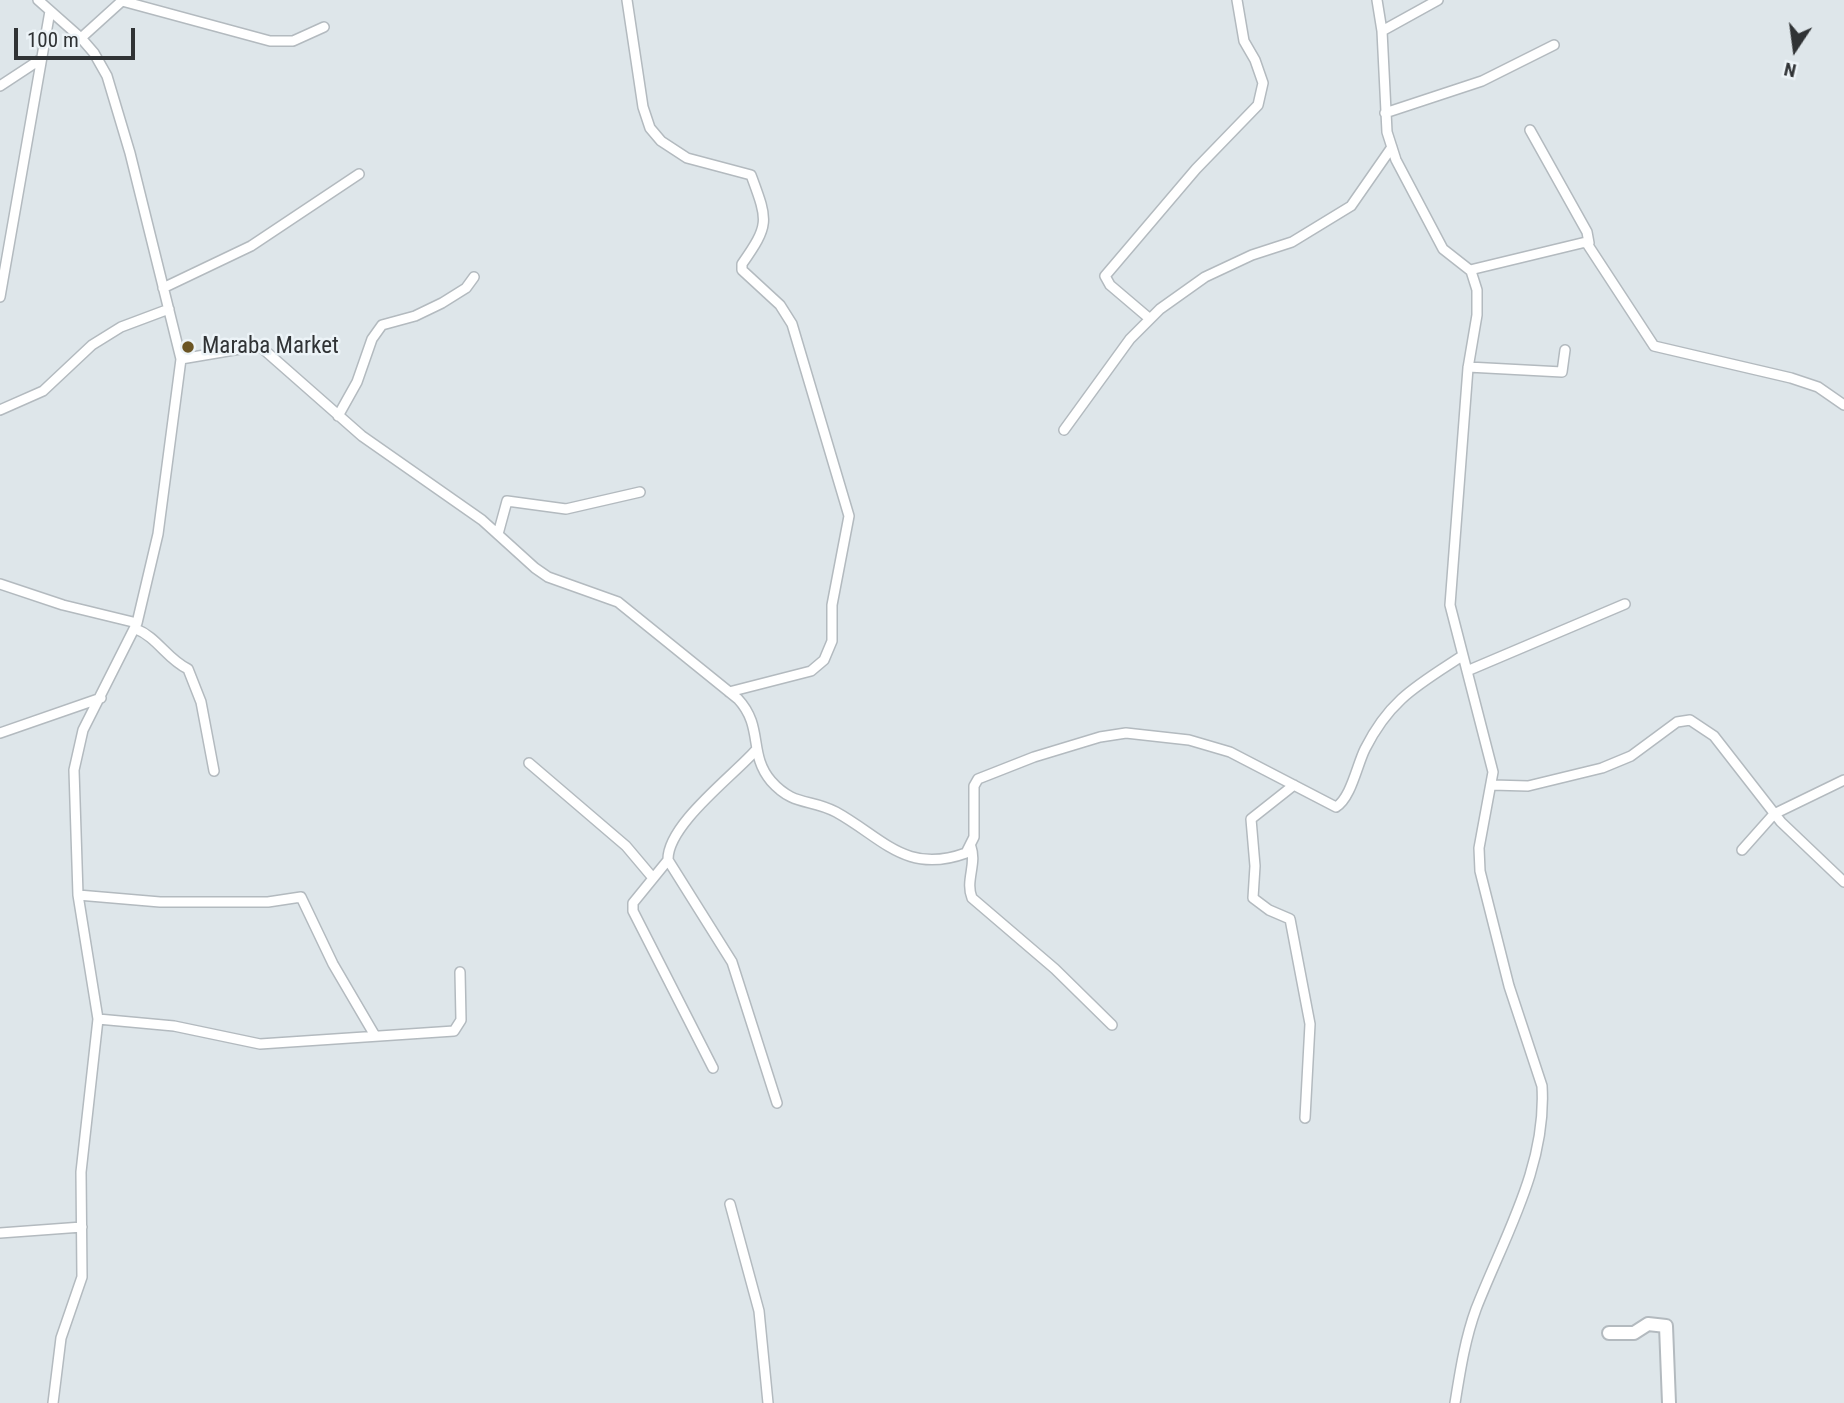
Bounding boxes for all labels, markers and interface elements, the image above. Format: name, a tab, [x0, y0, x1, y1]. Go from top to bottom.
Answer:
scale bar	[18, 14, 138, 58]
north arrow	[1760, 14, 1830, 84]
text: 100 m	[27, 28, 79, 52]
text: N	[1782, 57, 1798, 82]
place label: Maraba Market	[202, 333, 339, 361]
marker: Maraba Market	[180, 339, 196, 355]

